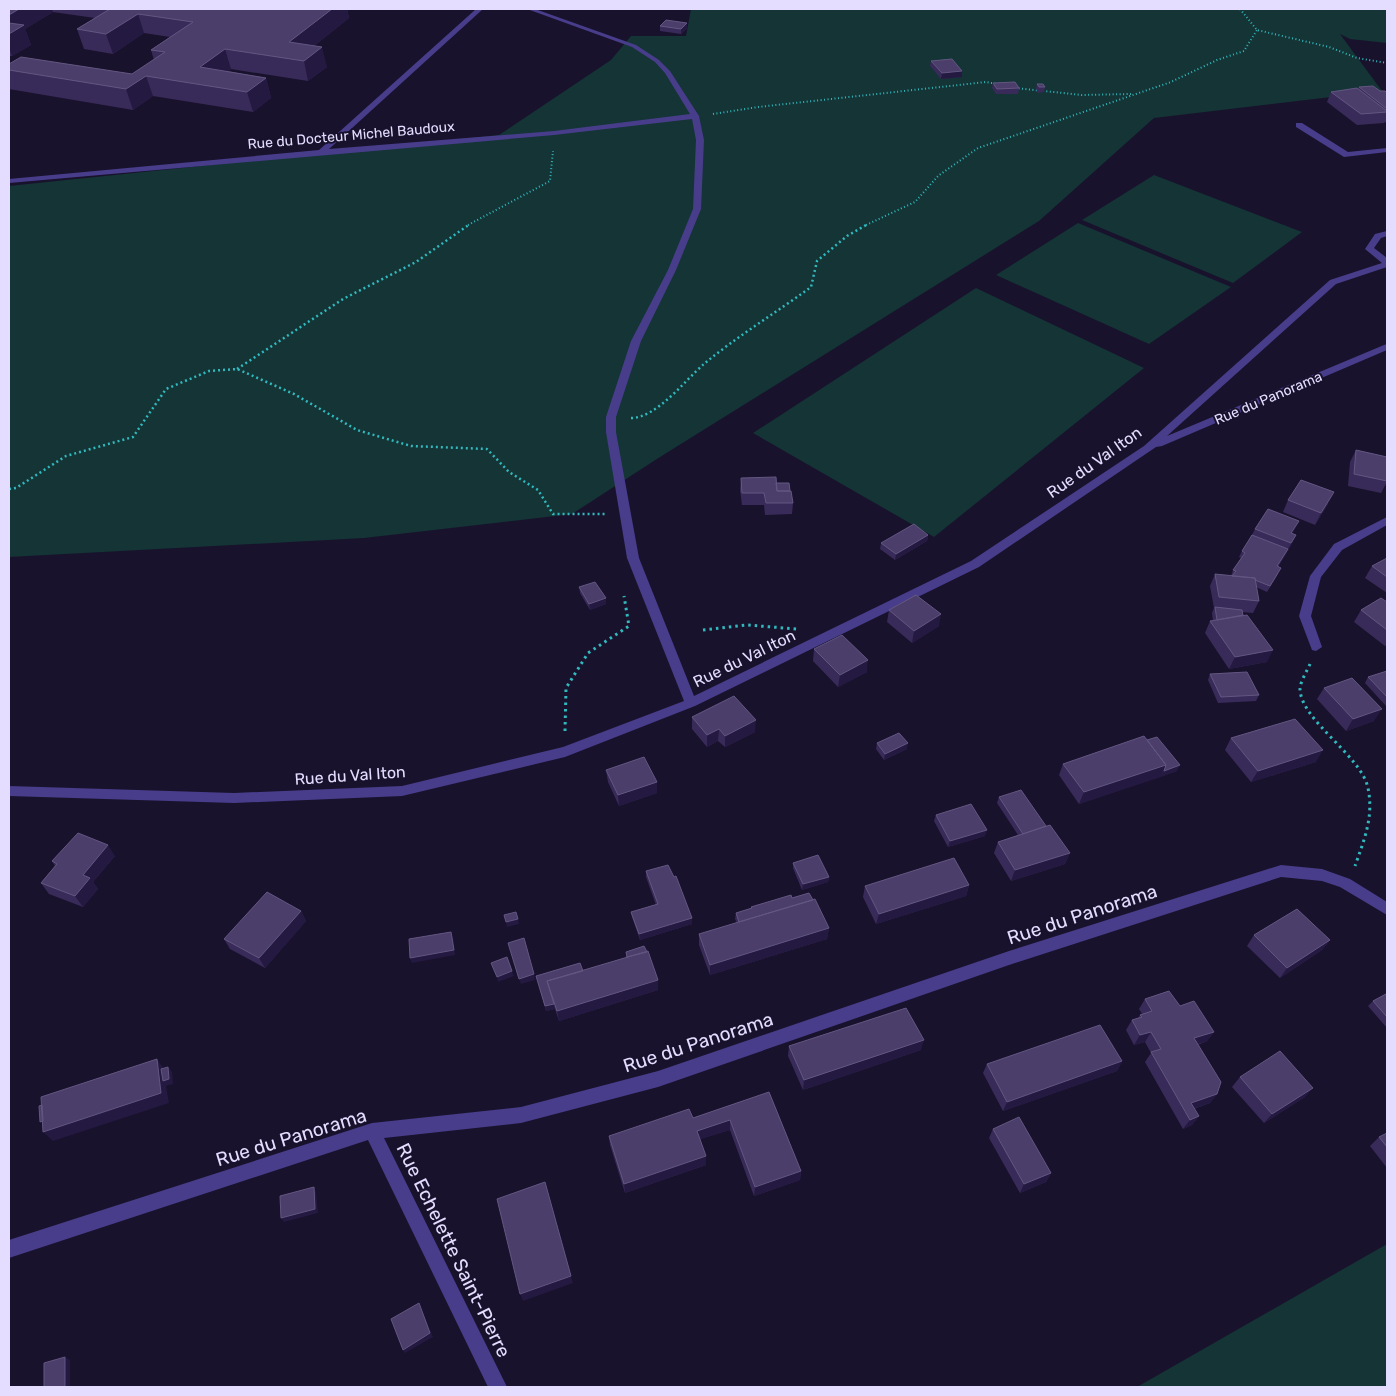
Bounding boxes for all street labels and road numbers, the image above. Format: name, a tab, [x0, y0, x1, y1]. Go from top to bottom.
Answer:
street label: Rue du Docteur Michel Baudoux	[247, 118, 456, 153]
street label: Rue du Panorama	[1212, 368, 1325, 429]
street label: Rue du Val Iton	[1043, 423, 1145, 502]
street label: Rue du Val Iton	[690, 626, 798, 691]
street label: Rue du Val Iton	[294, 762, 406, 789]
street label: Rue du Panorama	[1004, 879, 1160, 950]
street label: Rue du Panorama	[620, 1007, 776, 1078]
street label: Rue du Panorama	[213, 1104, 369, 1171]
street label: Rue Echelette Saint-Pierre	[392, 1139, 516, 1361]

